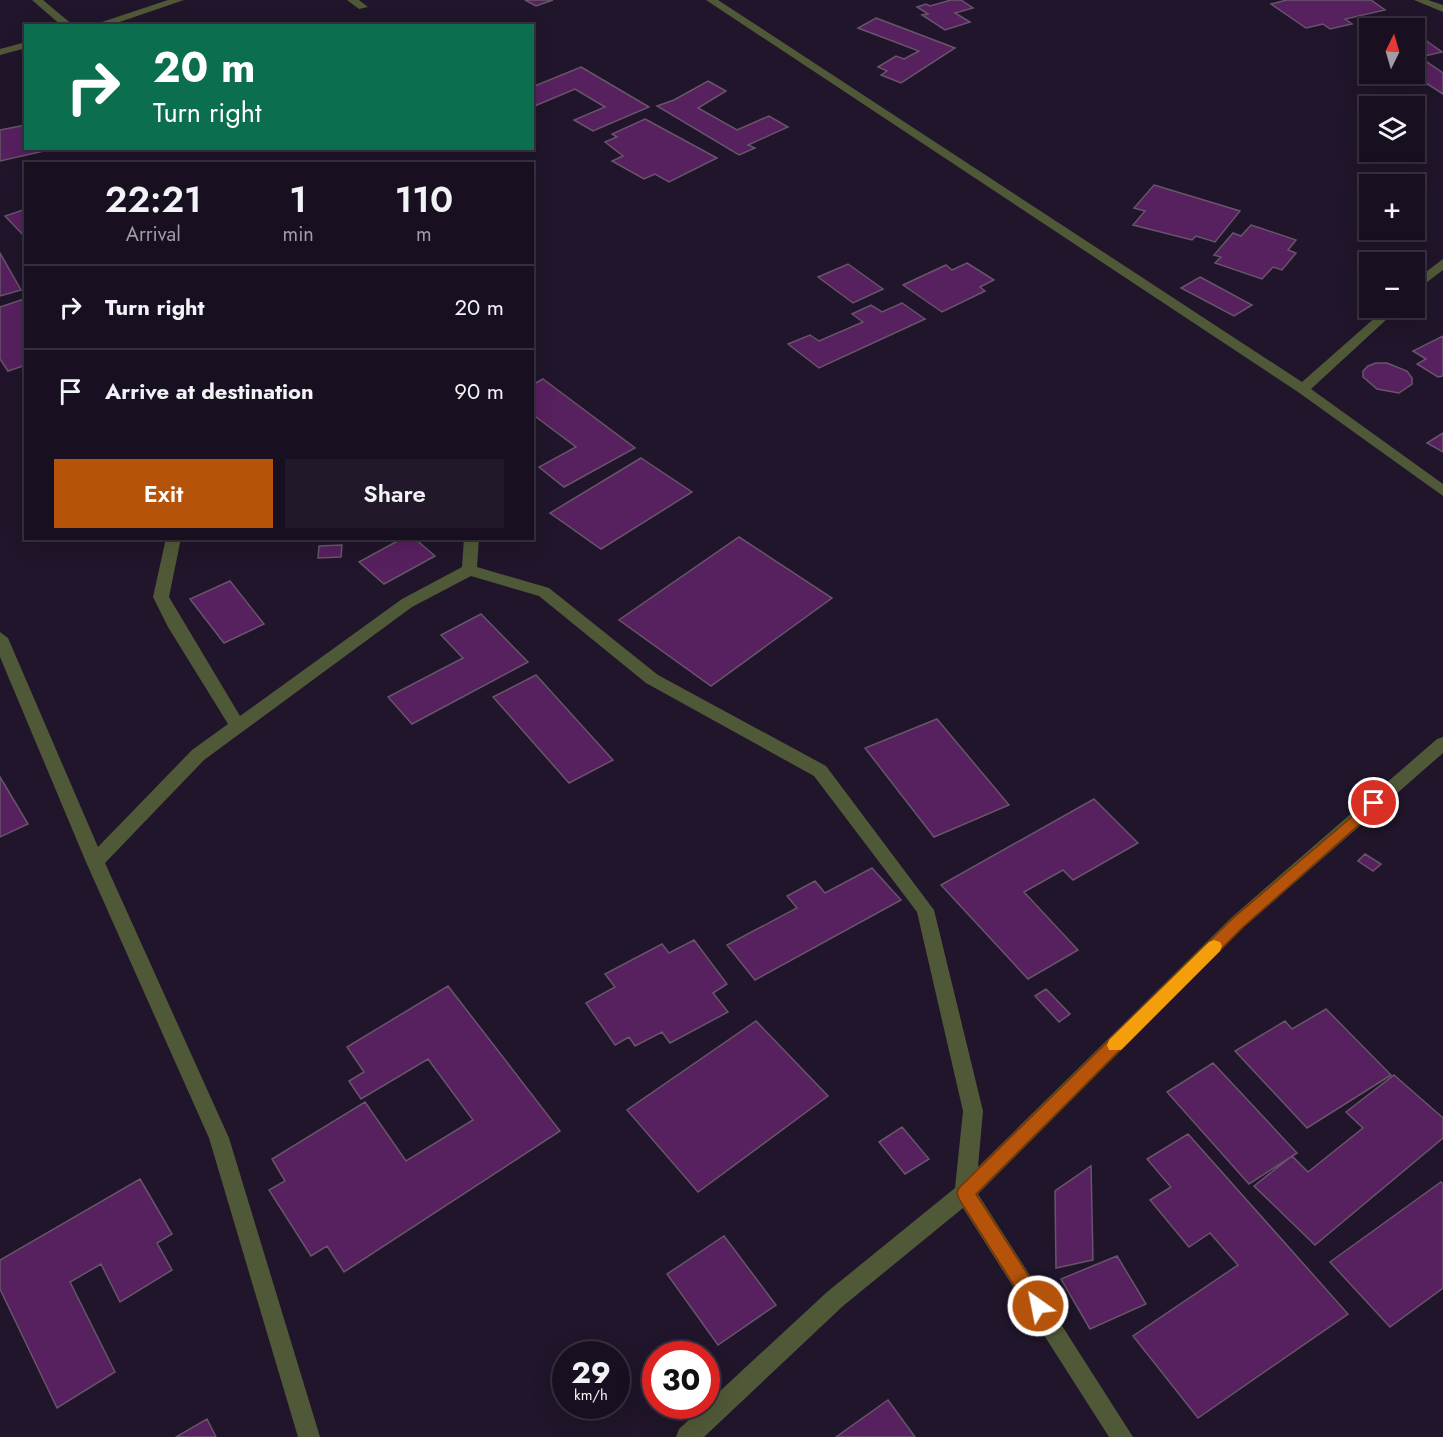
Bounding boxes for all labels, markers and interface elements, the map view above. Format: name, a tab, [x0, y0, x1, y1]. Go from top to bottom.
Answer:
north arrow	[1359, 18, 1425, 84]
map controls	[1359, 18, 1425, 318]
text: 20 m	[153, 37, 255, 98]
icon: right	[54, 48, 132, 126]
text: Turn right	[153, 93, 261, 132]
button: layers	[1359, 96, 1425, 162]
text: 22:21	[105, 173, 202, 225]
text: 1	[289, 173, 307, 225]
text: 110	[395, 173, 453, 225]
button: +	[1359, 174, 1425, 240]
text: Arrival	[126, 220, 181, 249]
text: min	[283, 220, 314, 249]
text: m	[416, 220, 432, 249]
button: −	[1359, 252, 1425, 318]
icon: right	[54, 291, 87, 324]
text: Turn right	[105, 291, 205, 323]
text: 20 m	[455, 291, 504, 323]
icon: arrive	[54, 375, 87, 408]
text: Arrive at destination	[105, 375, 314, 407]
text: 90 m	[454, 375, 504, 407]
button: Exit	[54, 459, 273, 528]
button: Share	[285, 459, 504, 528]
pin	[1348, 777, 1399, 828]
icon: arrive	[1357, 786, 1390, 819]
position arrow	[1006, 1274, 1070, 1338]
speed limit sign: 30	[642, 1341, 720, 1419]
text: 29	[571, 1351, 611, 1394]
text: km/h	[574, 1384, 608, 1406]

